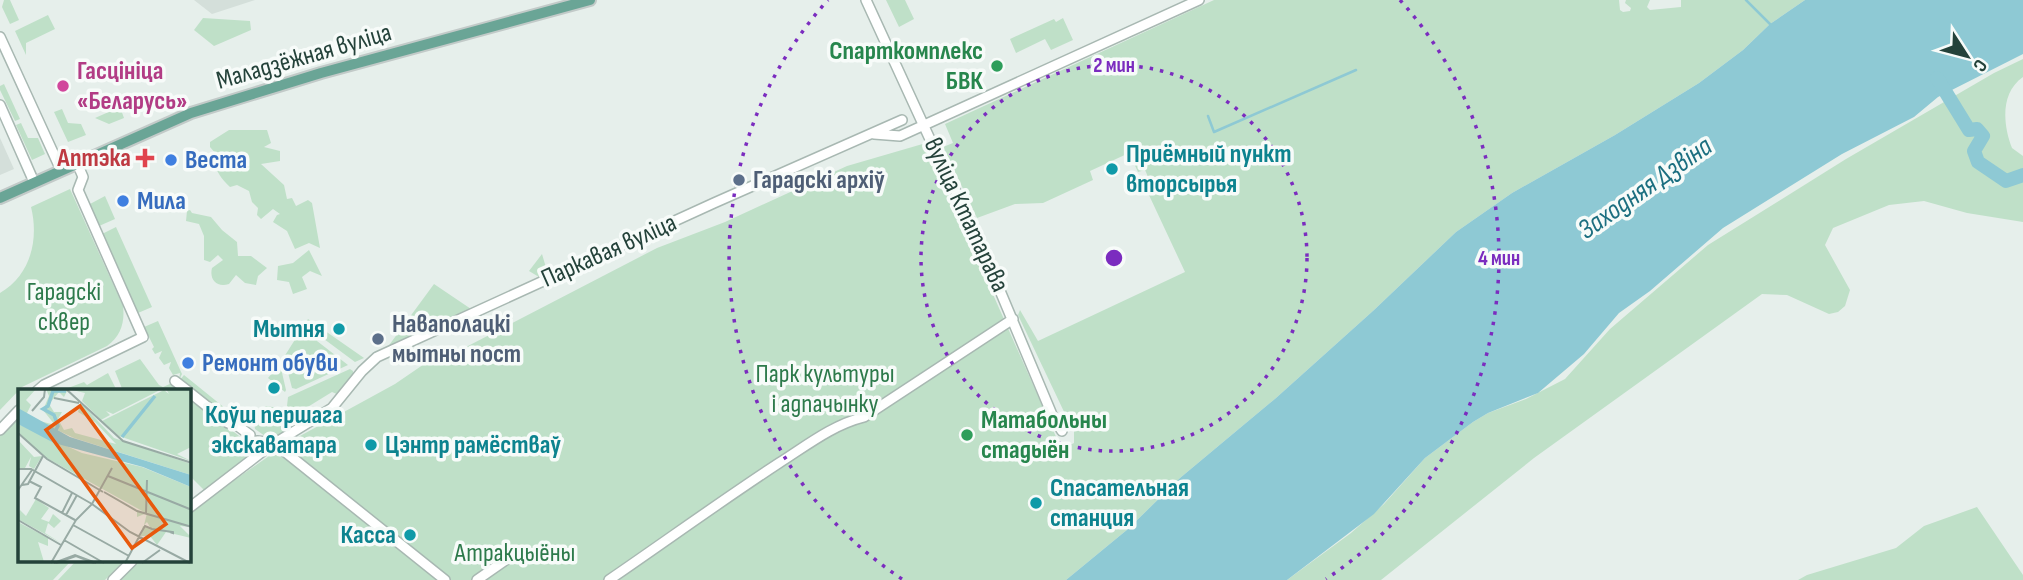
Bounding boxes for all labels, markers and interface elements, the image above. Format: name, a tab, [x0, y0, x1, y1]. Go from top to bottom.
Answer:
street label: Маладзёжная вуліца	[213, 17, 395, 97]
north arrow	[1932, 21, 2002, 91]
place label: Спарткомплекс БВК	[829, 36, 983, 97]
text: 2 мин	[1093, 53, 1135, 78]
text: С	[1967, 54, 1992, 76]
place label: Гасцініца «Беларусь»	[77, 56, 187, 117]
marker: Спарткомплекс БВК	[989, 58, 1005, 74]
marker: Гасцініца «Беларусь»	[55, 78, 71, 94]
water label: Заходняя Дзвіна	[1572, 129, 1719, 246]
street label: вуліца Ктатарава	[917, 133, 1015, 297]
place label: Приёмный пункт вторсырья	[1126, 139, 1292, 200]
place label: Аптэка	[56, 143, 131, 174]
place label: Веста	[185, 145, 247, 176]
marker: Аптэка	[137, 150, 153, 166]
marker: Веста	[163, 152, 179, 168]
marker: Приёмный пункт вторсырья	[1104, 161, 1120, 177]
place label: Гарадскі архіў	[753, 165, 885, 196]
marker: Гарадскі архіў	[731, 172, 747, 188]
place label: Мила	[137, 186, 186, 217]
marker: Мила	[115, 193, 131, 209]
street label: Паркавая вуліца	[537, 207, 681, 295]
centre of rings	[1102, 246, 1126, 270]
text: 4 мин	[1478, 246, 1520, 271]
park label: Гарадскі сквер	[27, 277, 101, 338]
place label: Наваполацкі мытны пост	[392, 309, 521, 370]
place label: Мытня	[253, 314, 325, 345]
marker: Мытня	[331, 321, 347, 337]
marker: Наваполацкі мытны пост	[370, 331, 386, 347]
place label: Ремонт обуви	[202, 348, 338, 379]
marker: Ремонт обуви	[180, 355, 196, 371]
park label: Парк культуры і адпачынку	[755, 359, 895, 420]
marker: Коўш першага экскаватара	[266, 380, 282, 396]
inset map	[18, 389, 191, 562]
place label: Коўш першага экскаватара	[205, 400, 343, 461]
place label: Матабольны стадыён	[981, 405, 1107, 466]
marker: Матабольны стадыён	[959, 427, 975, 443]
place label: Цэнтр рамёстваў	[385, 430, 561, 461]
marker: Цэнтр рамёстваў	[363, 437, 379, 453]
place label: Спасательная станция	[1050, 473, 1189, 534]
marker: Спасательная станция	[1028, 495, 1044, 511]
place label: Касса	[340, 520, 396, 551]
marker: Касса	[402, 527, 418, 543]
park label: Атракцыёны	[454, 538, 575, 569]

